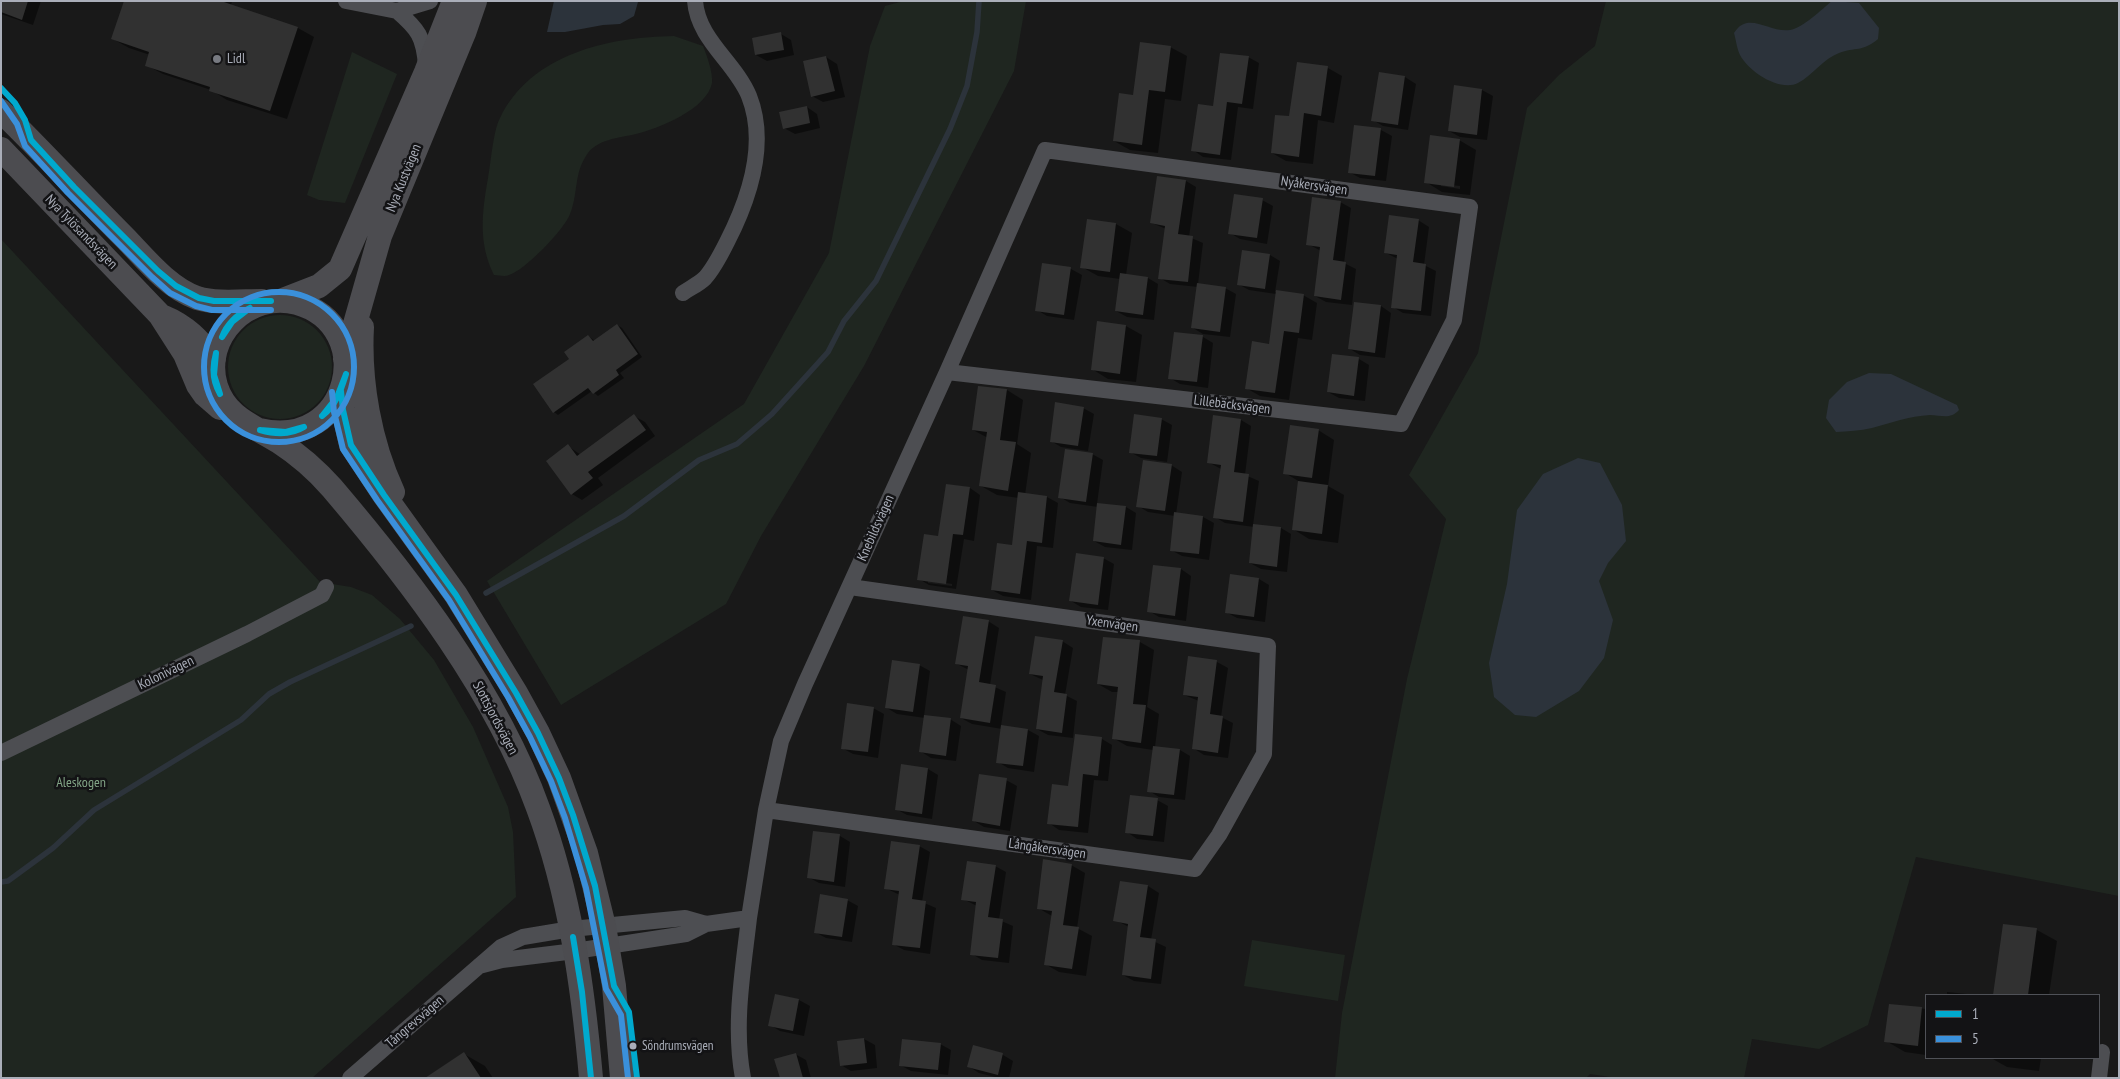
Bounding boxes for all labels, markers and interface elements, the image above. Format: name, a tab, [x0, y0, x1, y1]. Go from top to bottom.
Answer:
place label: Lidl	[227, 51, 245, 67]
marker: Lidl	[211, 53, 223, 65]
street label: Nya Kustvägen	[383, 142, 425, 214]
street label: Nyåkersvägen	[1280, 173, 1348, 199]
street label: Nya Tylösandsvägen	[41, 191, 121, 273]
street label: Lillebäcksvägen	[1193, 392, 1271, 418]
street label: Knebildsvägen	[854, 492, 898, 564]
street label: Yxenvägen	[1085, 612, 1139, 636]
street label: Kolonivägen	[135, 652, 197, 694]
street label: Slottsjordsvägen	[469, 679, 521, 757]
park label: Aleskogen	[56, 775, 106, 791]
street label: Långåkersvägen	[1007, 835, 1087, 863]
street label: Tångrevsvägen	[382, 992, 448, 1052]
legend	[1925, 994, 2100, 1059]
text: 1	[1972, 1004, 1979, 1023]
text: 5	[1972, 1029, 1979, 1048]
place label: Söndrumsvägen	[642, 1038, 714, 1054]
marker: Söndrumsvägen	[628, 1041, 638, 1051]

